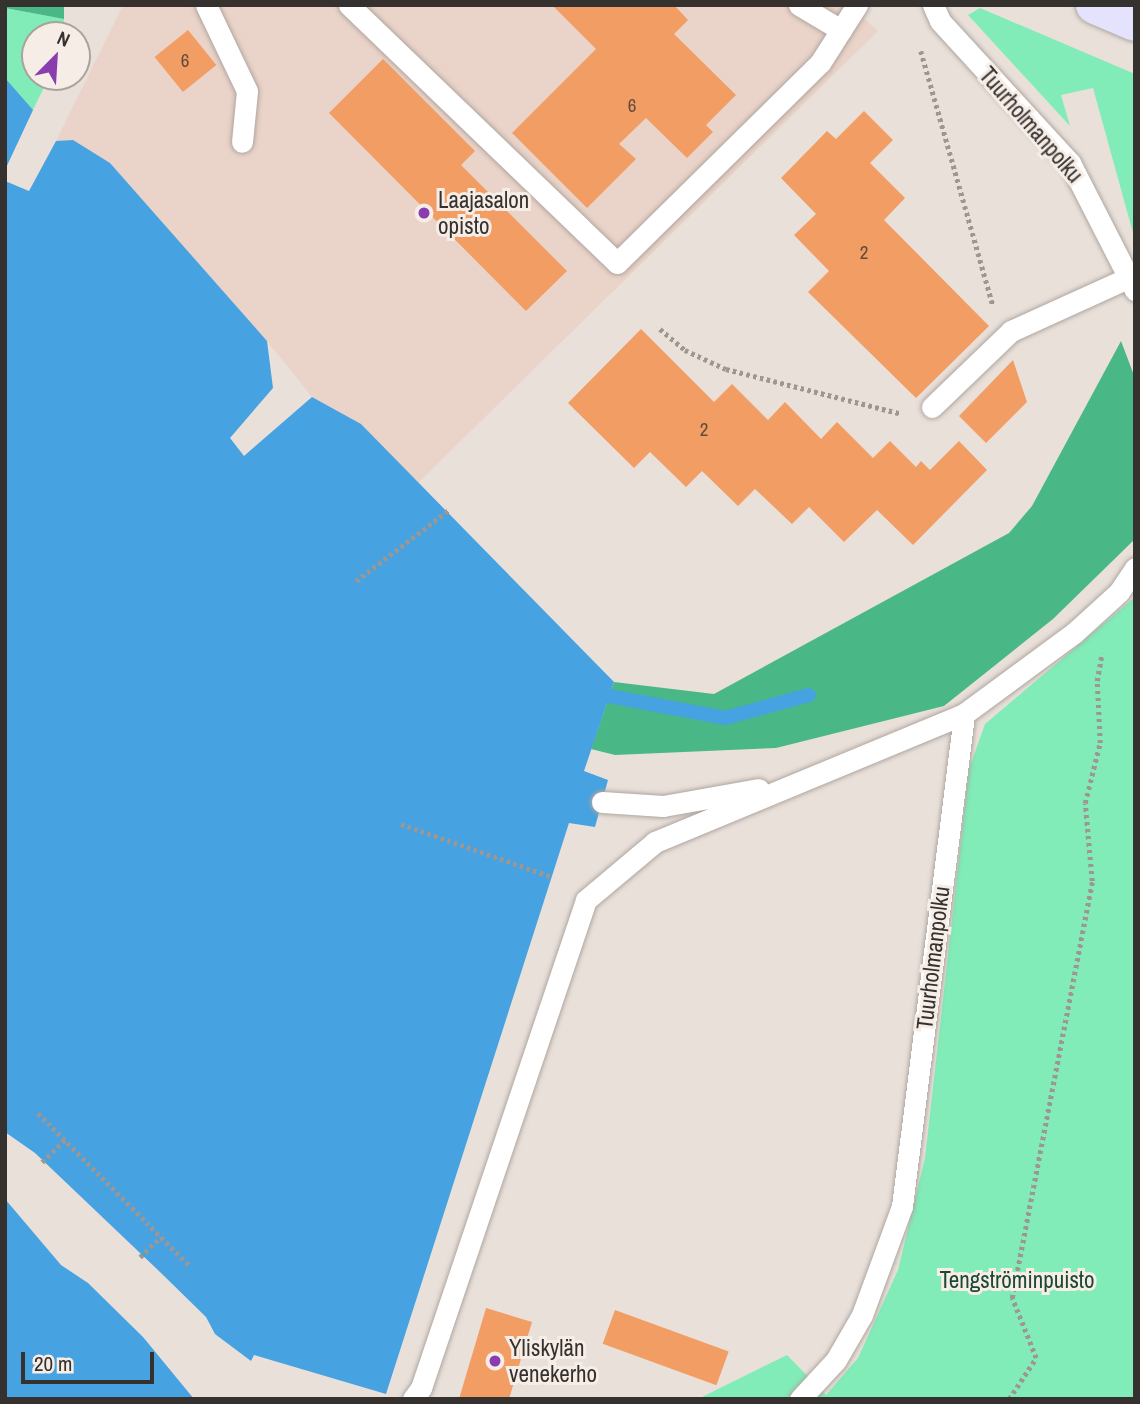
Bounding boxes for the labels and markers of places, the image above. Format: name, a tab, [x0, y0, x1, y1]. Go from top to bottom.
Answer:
place label: Laajasalon opisto	[438, 186, 529, 240]
marker: Laajasalon opisto	[416, 205, 432, 221]
place label: Yliskylän venekerho	[509, 1334, 597, 1388]
marker: Yliskylän venekerho	[487, 1353, 503, 1369]

